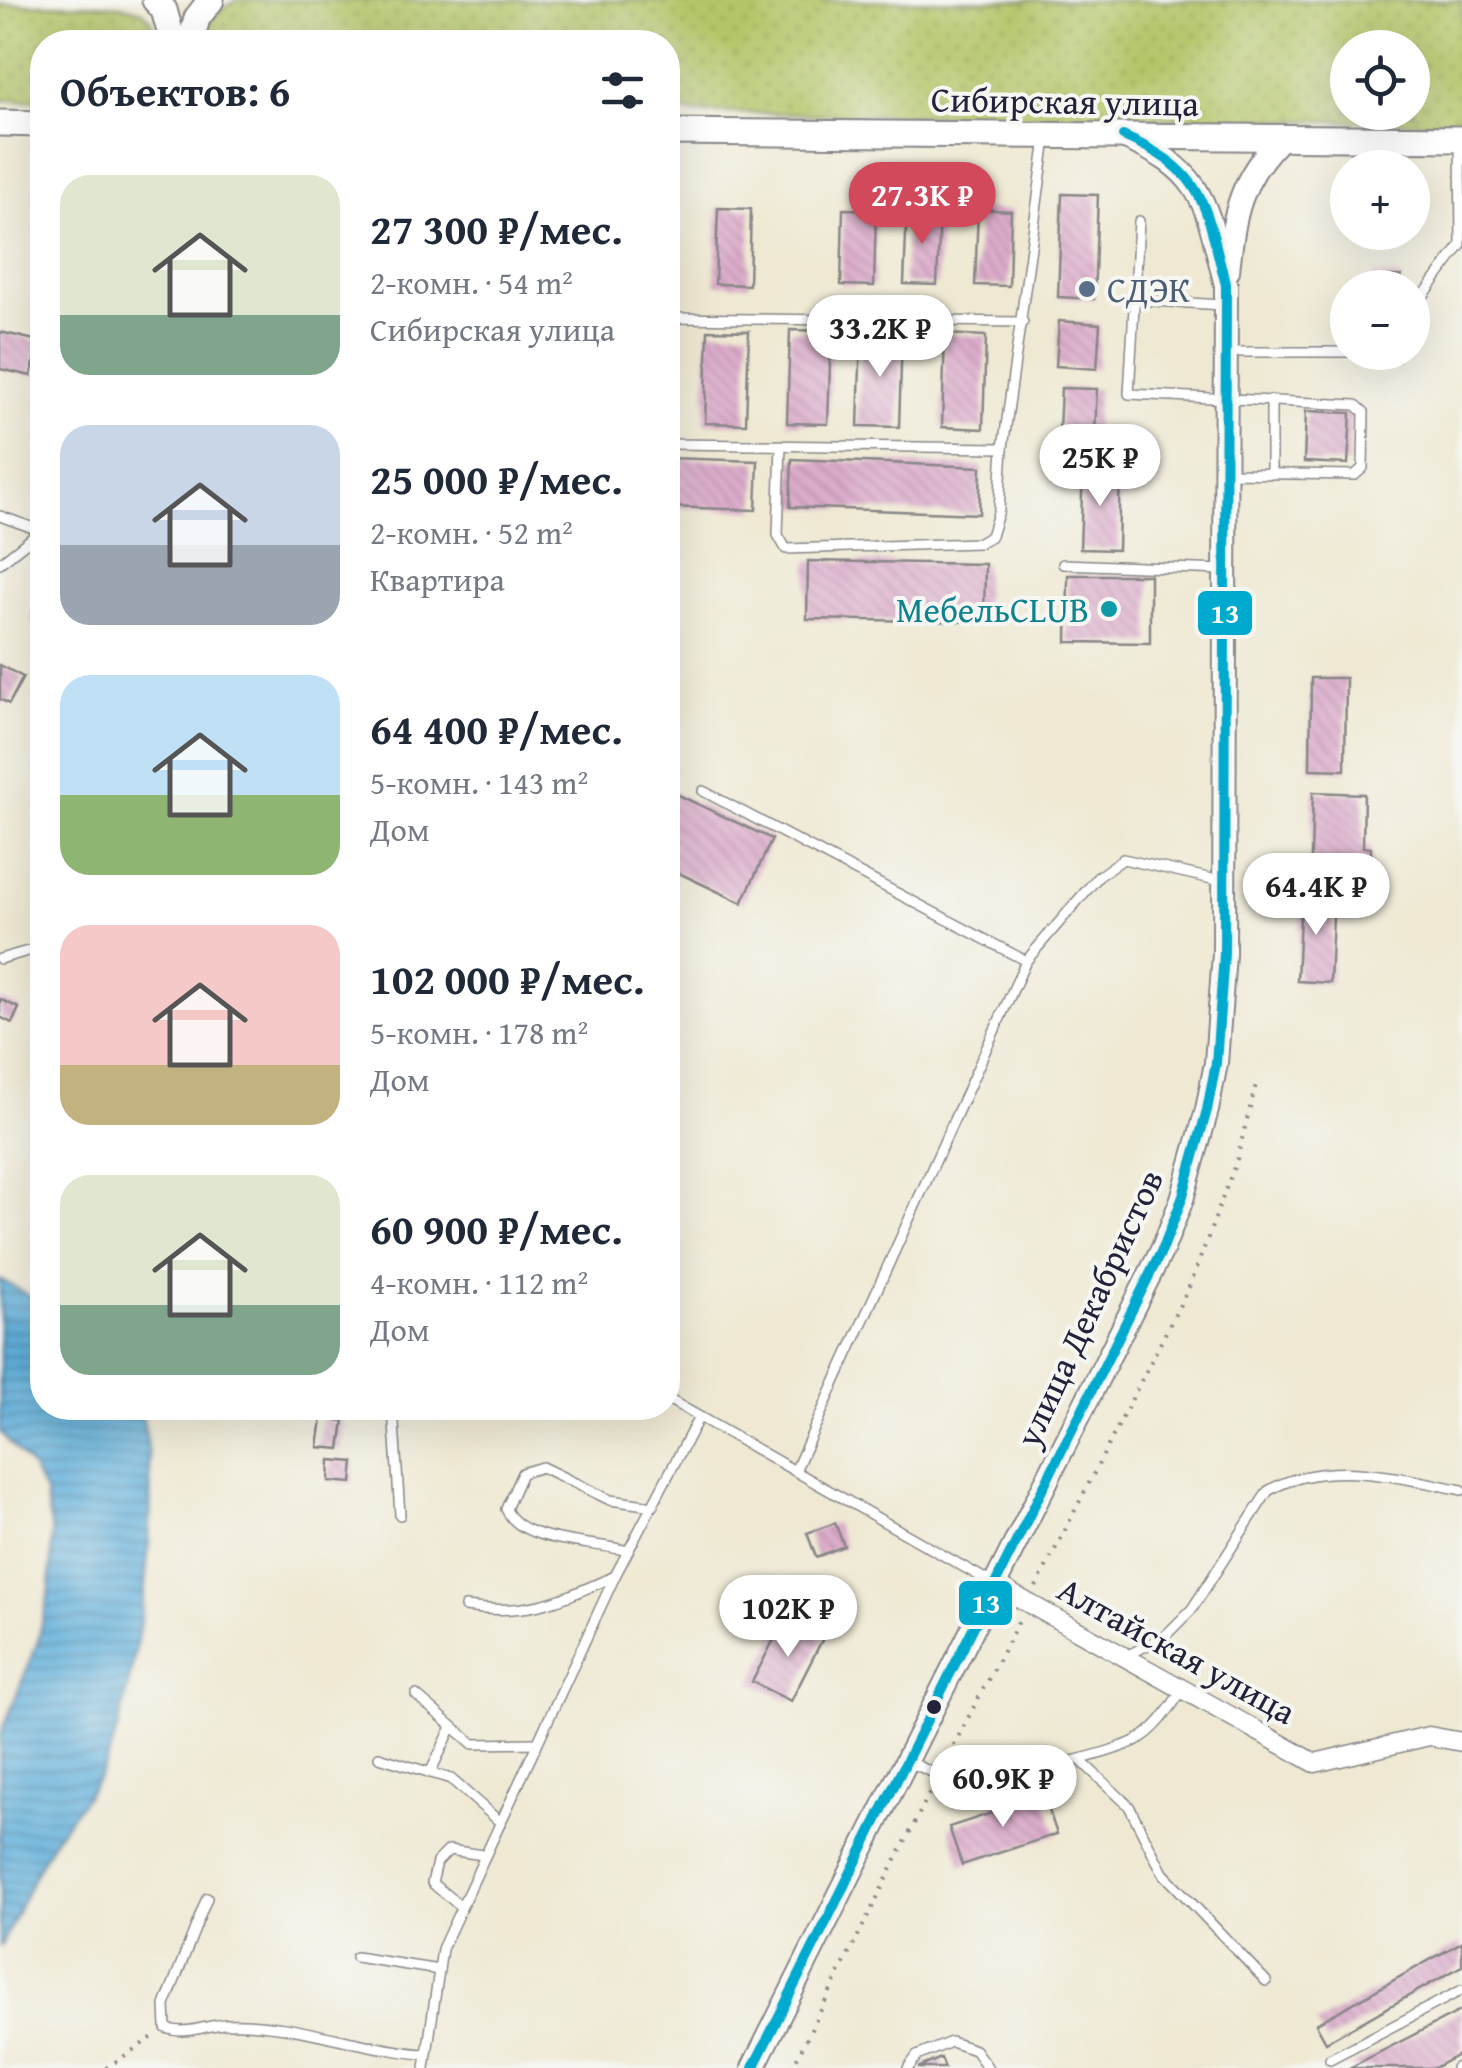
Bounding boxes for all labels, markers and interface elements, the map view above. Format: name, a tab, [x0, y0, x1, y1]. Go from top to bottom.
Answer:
map controls	[1330, 30, 1430, 370]
button: locate	[1330, 30, 1430, 130]
text: Объектов: 6	[60, 60, 290, 121]
icon: filters	[595, 63, 650, 118]
street label: Сибирская улица	[931, 73, 1200, 129]
button: +	[1330, 150, 1430, 250]
pin: 27.3K ₽	[830, 162, 1014, 247]
text: 27.3K ₽	[871, 171, 973, 218]
text: 27 300 ₽/мес.	[370, 198, 623, 259]
icon: home	[140, 215, 260, 335]
text: 2-комн. · 54 m²	[370, 259, 573, 306]
place label: СДЭК	[1107, 264, 1190, 315]
button: −	[1330, 270, 1430, 370]
marker: СДЭК	[1076, 278, 1098, 300]
pin: 33.2K ₽	[788, 295, 972, 380]
text: 33.2K ₽	[829, 304, 931, 351]
text: Сибирская улица	[370, 306, 615, 353]
pin: 25K ₽	[1030, 424, 1170, 509]
text: 25K ₽	[1062, 433, 1139, 480]
text: 25 000 ₽/мес.	[370, 448, 623, 509]
icon: home	[140, 465, 260, 585]
text: 2-комн. · 52 m²	[370, 509, 573, 556]
text: Квартира	[370, 556, 505, 603]
place label: МебельCLUB	[896, 584, 1089, 635]
line badge: 13	[1196, 589, 1254, 637]
text: 13	[1210, 592, 1240, 633]
marker: МебельCLUB	[1098, 598, 1120, 620]
text: 64 400 ₽/мес.	[370, 698, 623, 759]
icon: home	[140, 715, 260, 835]
text: 5-комн. · 143 m²	[370, 759, 588, 806]
text: Дом	[370, 806, 430, 853]
pin: 64.4K ₽	[1224, 853, 1408, 938]
text: 64.4K ₽	[1265, 862, 1367, 909]
text: 102 000 ₽/мес.	[370, 948, 644, 1009]
icon: home	[140, 965, 260, 1085]
text: 5-комн. · 178 m²	[370, 1009, 588, 1056]
text: Дом	[370, 1056, 430, 1103]
street label: улица Декабристов	[1002, 1161, 1176, 1456]
text: 60 900 ₽/мес.	[370, 1198, 623, 1259]
icon: home	[140, 1215, 260, 1335]
text: 4-комн. · 112 m²	[370, 1259, 588, 1306]
text: Дом	[370, 1306, 430, 1353]
street label: Алтайская улица	[1049, 1563, 1306, 1737]
pin: 102K ₽	[707, 1575, 869, 1660]
line badge: 13	[957, 1579, 1014, 1627]
text: 13	[971, 1582, 1001, 1623]
text: 102K ₽	[741, 1584, 835, 1631]
unlabelled marker	[924, 1697, 944, 1717]
pin: 60.9K ₽	[911, 1745, 1095, 1830]
text: 60.9K ₽	[952, 1754, 1054, 1801]

